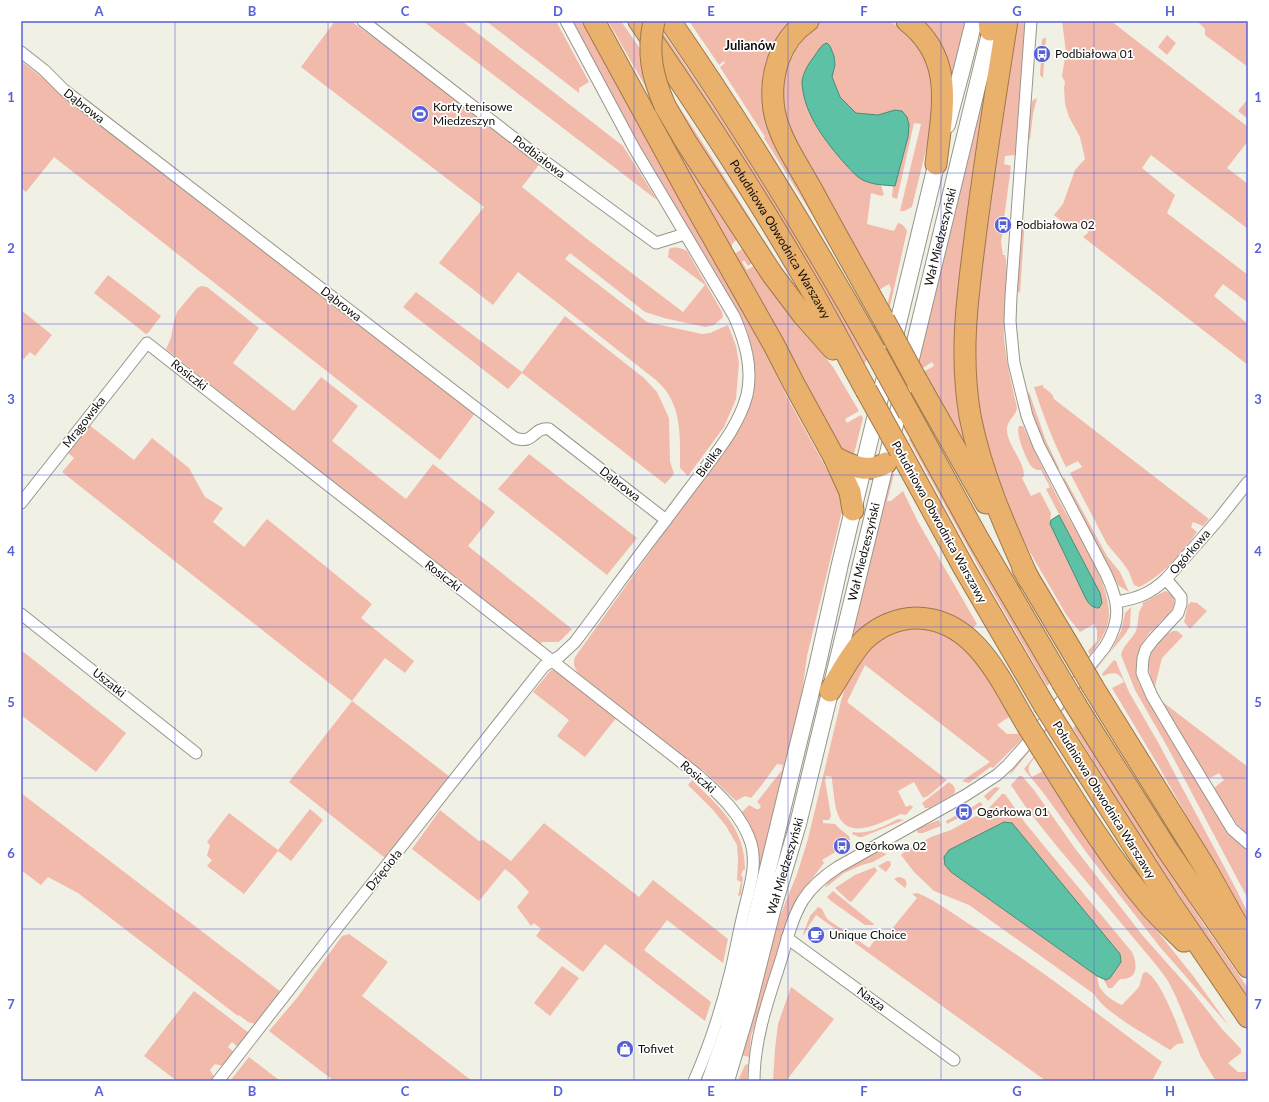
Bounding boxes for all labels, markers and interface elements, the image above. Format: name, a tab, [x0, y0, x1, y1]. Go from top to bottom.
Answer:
text: A	[93, 3, 104, 19]
text: B	[248, 3, 257, 19]
text: C	[401, 3, 410, 19]
text: D	[553, 3, 563, 19]
text: E	[707, 3, 715, 19]
text: F	[860, 3, 868, 19]
text: G	[1012, 3, 1022, 19]
text: H	[1165, 3, 1175, 19]
district label: Julianów	[725, 37, 776, 53]
bus stop icon: Podbiałowa 01	[1032, 44, 1052, 64]
place label: Podbiałowa 01	[1055, 46, 1134, 61]
street label: Dąbrowa	[61, 85, 108, 126]
text: 1	[7, 89, 15, 105]
text: 1	[1254, 89, 1262, 105]
place label: Korty tenisowe Miedzeszyn	[433, 99, 513, 128]
sports icon: Korty tenisowe Miedzeszyn	[410, 104, 430, 124]
street label: Podbiałowa	[510, 132, 568, 181]
street label: Południowa Obwodnica Warszawy	[727, 157, 834, 322]
street label: Wał Miedzeszyński	[921, 186, 959, 288]
bus stop icon: Podbiałowa 02	[993, 215, 1013, 235]
place label: Podbiałowa 02	[1016, 217, 1095, 232]
text: 2	[7, 240, 15, 256]
text: 2	[1254, 240, 1262, 256]
street label: Dąbrowa	[318, 283, 365, 324]
street label: Rosiczki	[168, 356, 211, 394]
text: 3	[7, 391, 15, 407]
text: 3	[1254, 391, 1262, 407]
street label: Mrągowska	[59, 393, 108, 450]
street label: Południowa Obwodnica Warszawy	[889, 438, 991, 606]
street label: Bielika	[692, 443, 725, 480]
street label: Dąbrowa	[597, 463, 644, 504]
street label: Wał Miedzeszyński	[844, 501, 883, 602]
street label: Ogórkowa	[1166, 526, 1213, 577]
text: 4	[7, 543, 15, 559]
text: 4	[1254, 543, 1262, 559]
street label: Rosiczki	[422, 557, 465, 595]
street label: Uszatki	[90, 665, 129, 700]
text: 5	[7, 694, 15, 710]
text: 5	[1254, 694, 1262, 710]
street label: Południowa Obwodnica Warszawy	[1050, 718, 1160, 882]
street label: Rosiczki	[678, 757, 719, 796]
bus stop icon: Ogórkowa 01	[954, 802, 974, 822]
place label: Ogórkowa 01	[977, 804, 1049, 819]
street label: Wał Miedzeszyński	[763, 816, 806, 916]
bus stop icon: Ogórkowa 02	[832, 836, 852, 856]
place label: Ogórkowa 02	[855, 838, 927, 853]
text: 6	[7, 845, 15, 861]
text: 6	[1254, 845, 1262, 861]
street label: Dzięcioła	[362, 846, 405, 893]
cafe icon: Unique Choice	[806, 925, 826, 945]
place label: Unique Choice	[829, 927, 906, 942]
street label: Nasza	[854, 983, 888, 1014]
text: 7	[7, 996, 15, 1012]
text: 7	[1254, 996, 1262, 1012]
shop icon: Tofivet	[615, 1039, 635, 1059]
place label: Tofivet	[638, 1041, 674, 1056]
text: A	[93, 1083, 104, 1099]
text: B	[248, 1083, 257, 1099]
text: C	[401, 1083, 410, 1099]
text: D	[553, 1083, 563, 1099]
text: E	[707, 1083, 715, 1099]
text: F	[860, 1083, 868, 1099]
text: G	[1012, 1083, 1022, 1099]
text: H	[1165, 1083, 1175, 1099]

